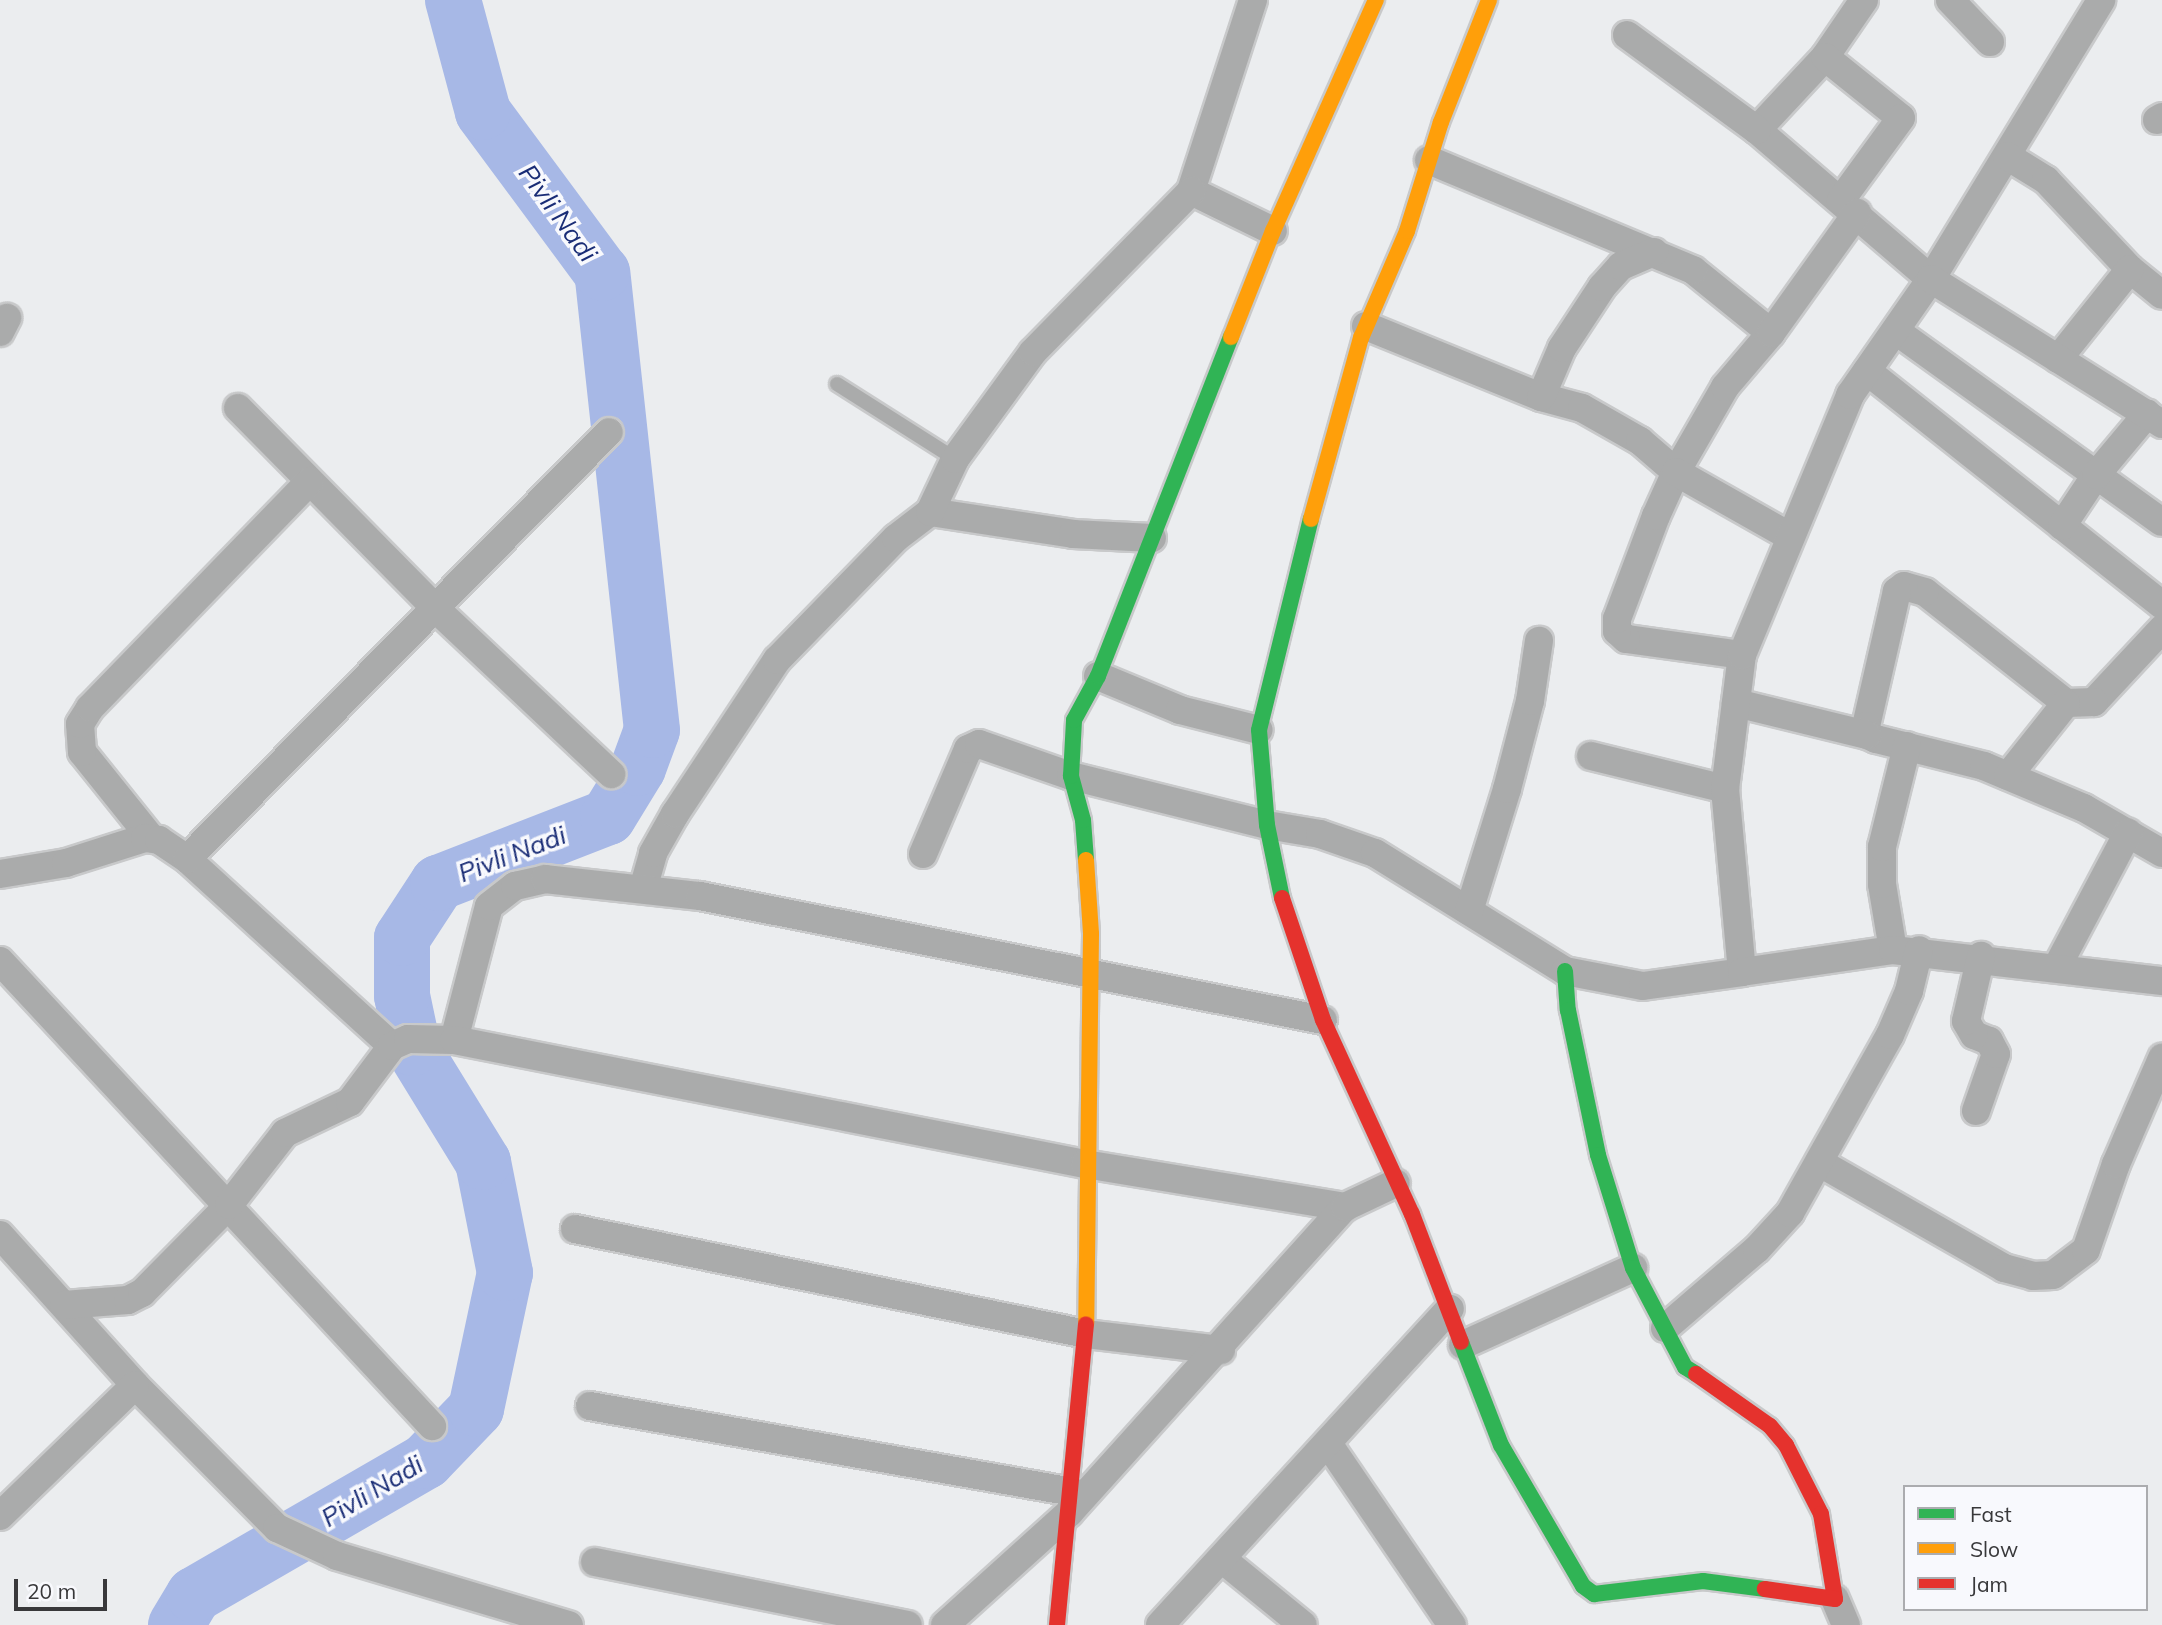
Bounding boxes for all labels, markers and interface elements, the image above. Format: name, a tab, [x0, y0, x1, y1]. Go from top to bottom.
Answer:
water label: Pivli Nadi	[512, 158, 604, 268]
water label: Pivli Nadi	[454, 819, 570, 889]
water label: Pivli Nadi	[316, 1449, 428, 1533]
legend	[1903, 1485, 2148, 1611]
text: Fast	[1970, 1501, 2012, 1527]
text: Slow	[1970, 1536, 2018, 1562]
scale bar	[18, 1566, 110, 1610]
text: Jam	[1970, 1571, 2008, 1597]
text: 20 m	[27, 1578, 76, 1604]

